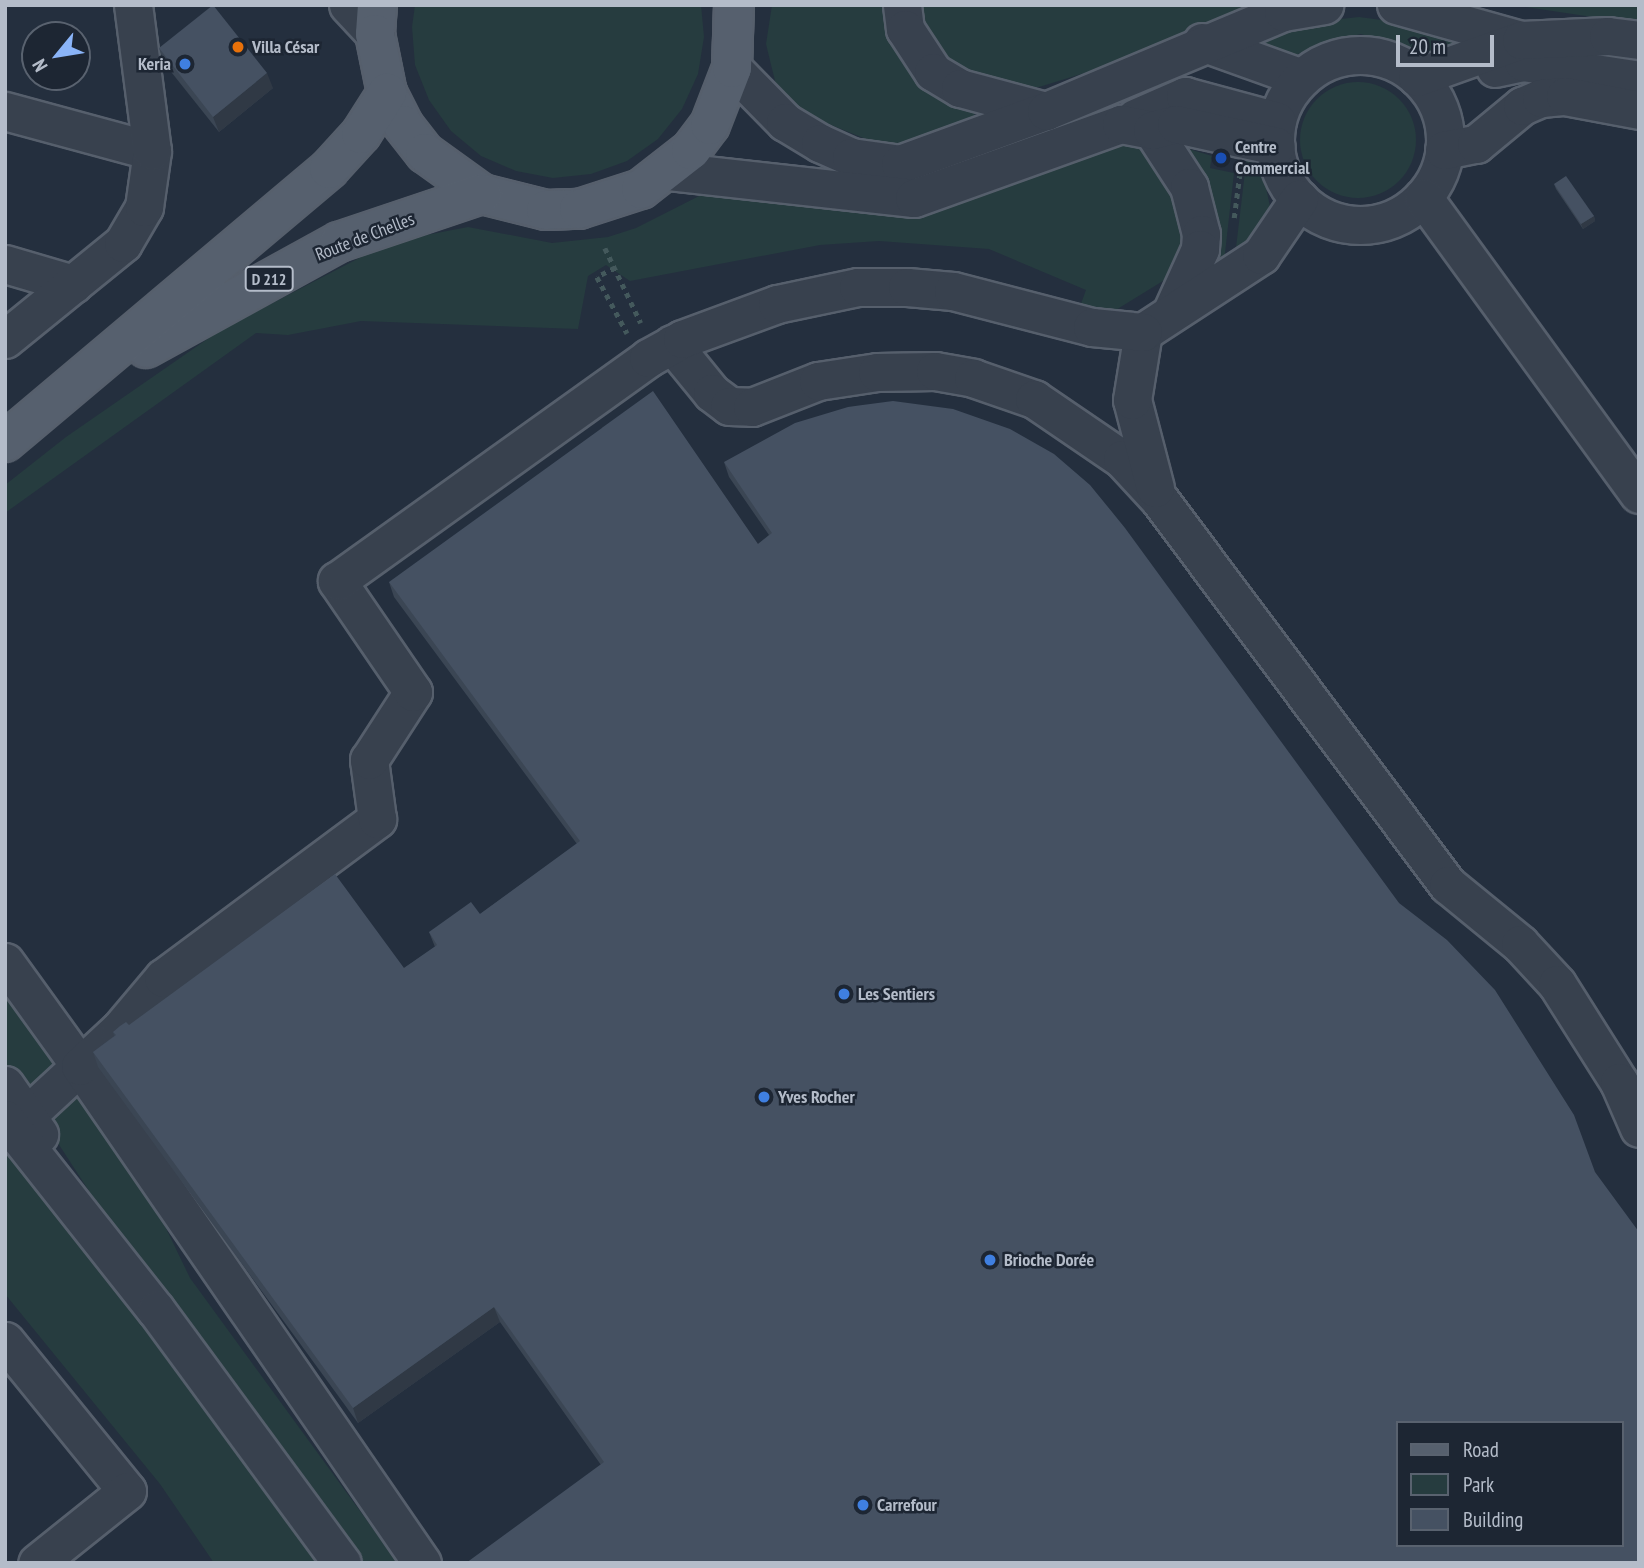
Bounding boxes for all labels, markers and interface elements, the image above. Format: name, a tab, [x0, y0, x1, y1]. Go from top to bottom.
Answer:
north arrow	[21, 21, 91, 91]
scale bar	[1399, 21, 1497, 65]
text: 20 m	[1409, 33, 1446, 60]
place label: Villa César	[252, 36, 319, 58]
marker: Villa César	[230, 39, 246, 55]
place label: Keria	[138, 53, 171, 75]
text: N	[27, 55, 53, 76]
marker: Keria	[177, 56, 193, 72]
place label: Centre Commercial	[1235, 137, 1310, 180]
marker: Centre Commercial	[1213, 150, 1229, 166]
street label: Route de Chelles	[313, 208, 417, 266]
road number: D 212	[244, 266, 294, 292]
place label: Les Sentiers	[858, 983, 935, 1005]
marker: Les Sentiers	[836, 986, 852, 1002]
place label: Yves Rocher	[778, 1086, 855, 1108]
marker: Yves Rocher	[756, 1089, 772, 1105]
place label: Brioche Dorée	[1004, 1249, 1094, 1271]
marker: Brioche Dorée	[982, 1252, 998, 1268]
legend	[1396, 1421, 1623, 1547]
text: Road	[1463, 1436, 1499, 1463]
text: Park	[1463, 1471, 1494, 1498]
place label: Carrefour	[877, 1494, 937, 1516]
marker: Carrefour	[855, 1497, 871, 1513]
text: Building	[1463, 1506, 1523, 1533]

